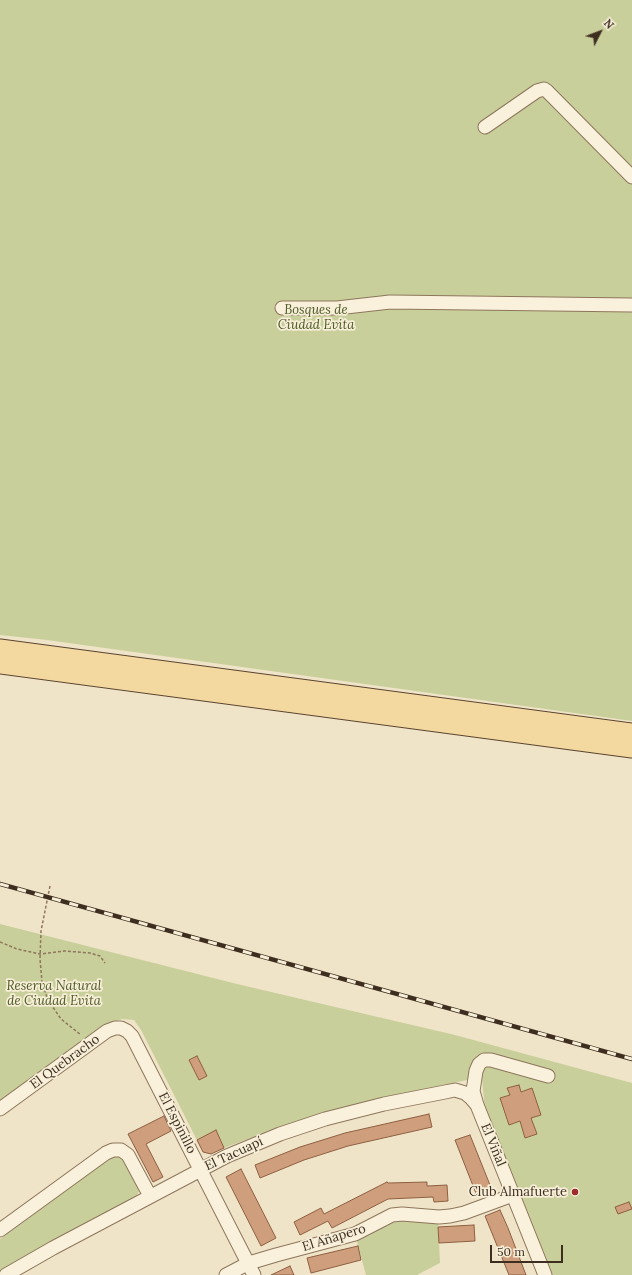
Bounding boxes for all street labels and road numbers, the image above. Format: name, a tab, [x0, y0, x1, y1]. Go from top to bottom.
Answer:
street label: El Quebracho	[27, 1031, 103, 1093]
street label: El Espinillo	[155, 1090, 199, 1156]
street label: El Viñal	[477, 1121, 509, 1169]
street label: El Tacuapí	[202, 1134, 266, 1174]
street label: El Añapero	[300, 1221, 368, 1255]

